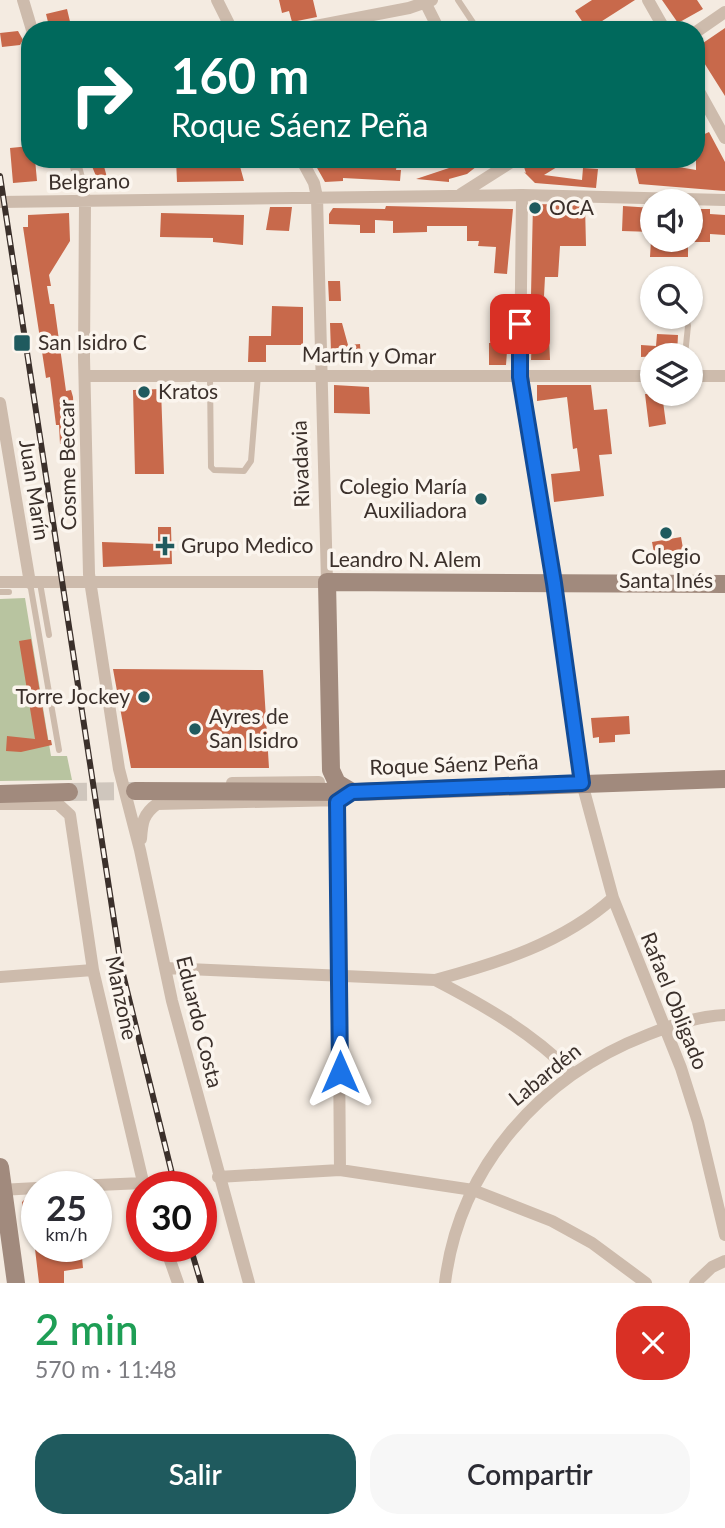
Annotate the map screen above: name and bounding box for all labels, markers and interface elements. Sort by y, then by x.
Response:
text: 160 m [171,46,309,104]
icon: right [56,49,147,140]
text: Roque Sáenz Peña [171,105,428,144]
street label: Belgrano [48,167,130,194]
map controls [640,189,703,406]
button: sound [640,189,703,252]
place label: OCA [549,194,595,219]
marker: OCA [527,200,543,216]
button: search [640,266,703,329]
pin [490,294,550,354]
icon: arrive [501,305,539,343]
place label: San Isidro C [38,329,147,354]
marker: San Isidro C [12,333,32,353]
street label: Martín y Omar [302,341,437,368]
button: layers [640,343,703,406]
place label: Kratos [158,378,218,403]
marker: Kratos [136,384,152,400]
street label: Cosme Beccar [53,399,80,531]
street label: Rivadavia [285,420,314,508]
street label: Juan Marín [15,438,56,542]
place label: Colegio María Auxiliadora [339,473,467,522]
marker: Colegio María Auxiliadora [473,491,489,507]
marker: Colegio Santa Inés [658,525,674,541]
place label: Grupo Medico [181,532,313,557]
marker: Grupo Medico [155,536,175,556]
place label: Colegio Santa Inés [619,543,713,592]
street label: Leandro N. Alem [329,546,481,571]
place label: Torre Jockey [15,683,130,708]
marker: Torre Jockey [136,689,152,705]
place label: Ayres de San Isidro [209,703,298,752]
marker: Ayres de San Isidro [187,721,203,737]
street label: Roque Sáenz Peña [369,748,539,779]
street label: Rafael Obligado [636,928,714,1073]
street label: Manzone [101,953,144,1042]
street label: Eduardo Costa [172,953,229,1090]
position arrow [303,1035,377,1109]
street label: Labardén [503,1037,585,1110]
speed limit sign: 30 [126,1171,217,1262]
text: 25 [46,1186,87,1228]
text: km/h [45,1223,88,1245]
text: 2 min [35,1304,139,1354]
button: close [616,1306,690,1380]
text: 570 m · 11:48 [35,1355,177,1383]
button: Salir [35,1434,356,1514]
button: Compartir [370,1434,690,1514]

